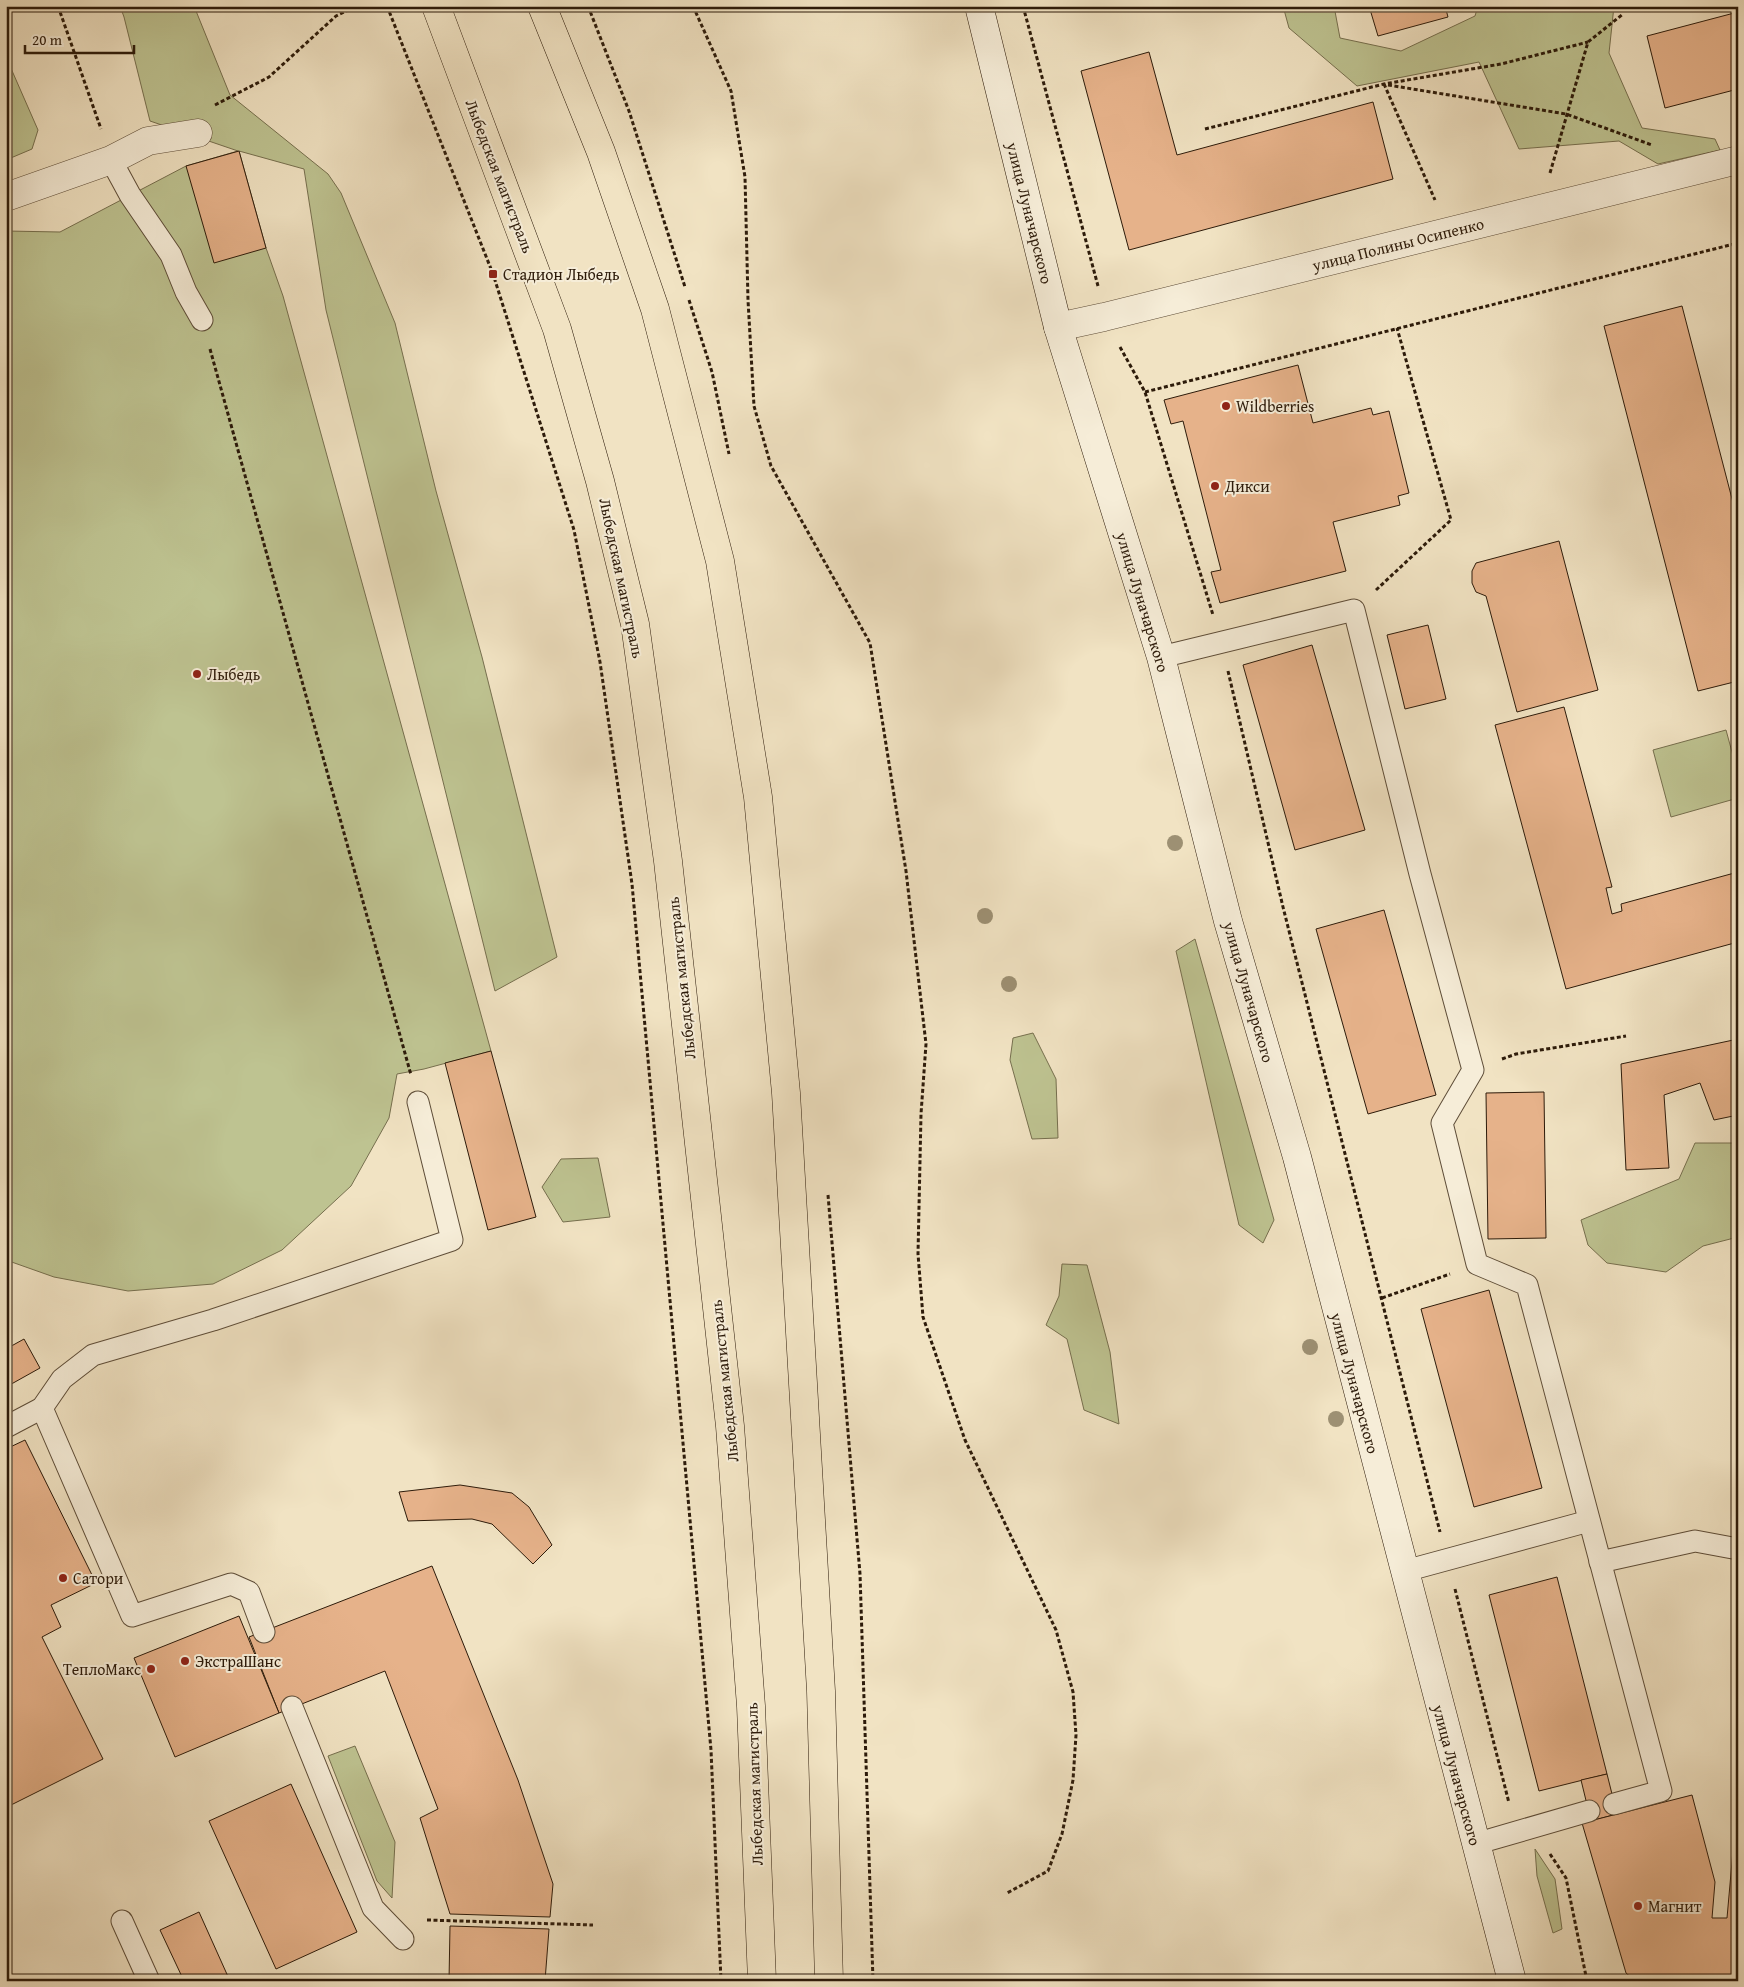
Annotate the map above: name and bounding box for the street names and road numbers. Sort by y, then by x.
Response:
street label: Лыбедская магистраль [460,96,541,257]
street label: улица Луначарского [1001,139,1059,286]
street label: улица Полины Осипенко [1309,211,1486,277]
street label: Лыбедская магистраль [593,496,651,661]
street label: улица Луначарского [1110,528,1176,675]
street label: Лыбедская магистраль [660,895,701,1060]
street label: улица Луначарского [1217,918,1281,1065]
street label: Лыбедская магистраль [703,1298,744,1463]
street label: улица Луначарского [1324,1309,1385,1456]
street label: улица Луначарского [1426,1701,1487,1848]
street label: Лыбедская магистраль [739,1702,769,1866]

